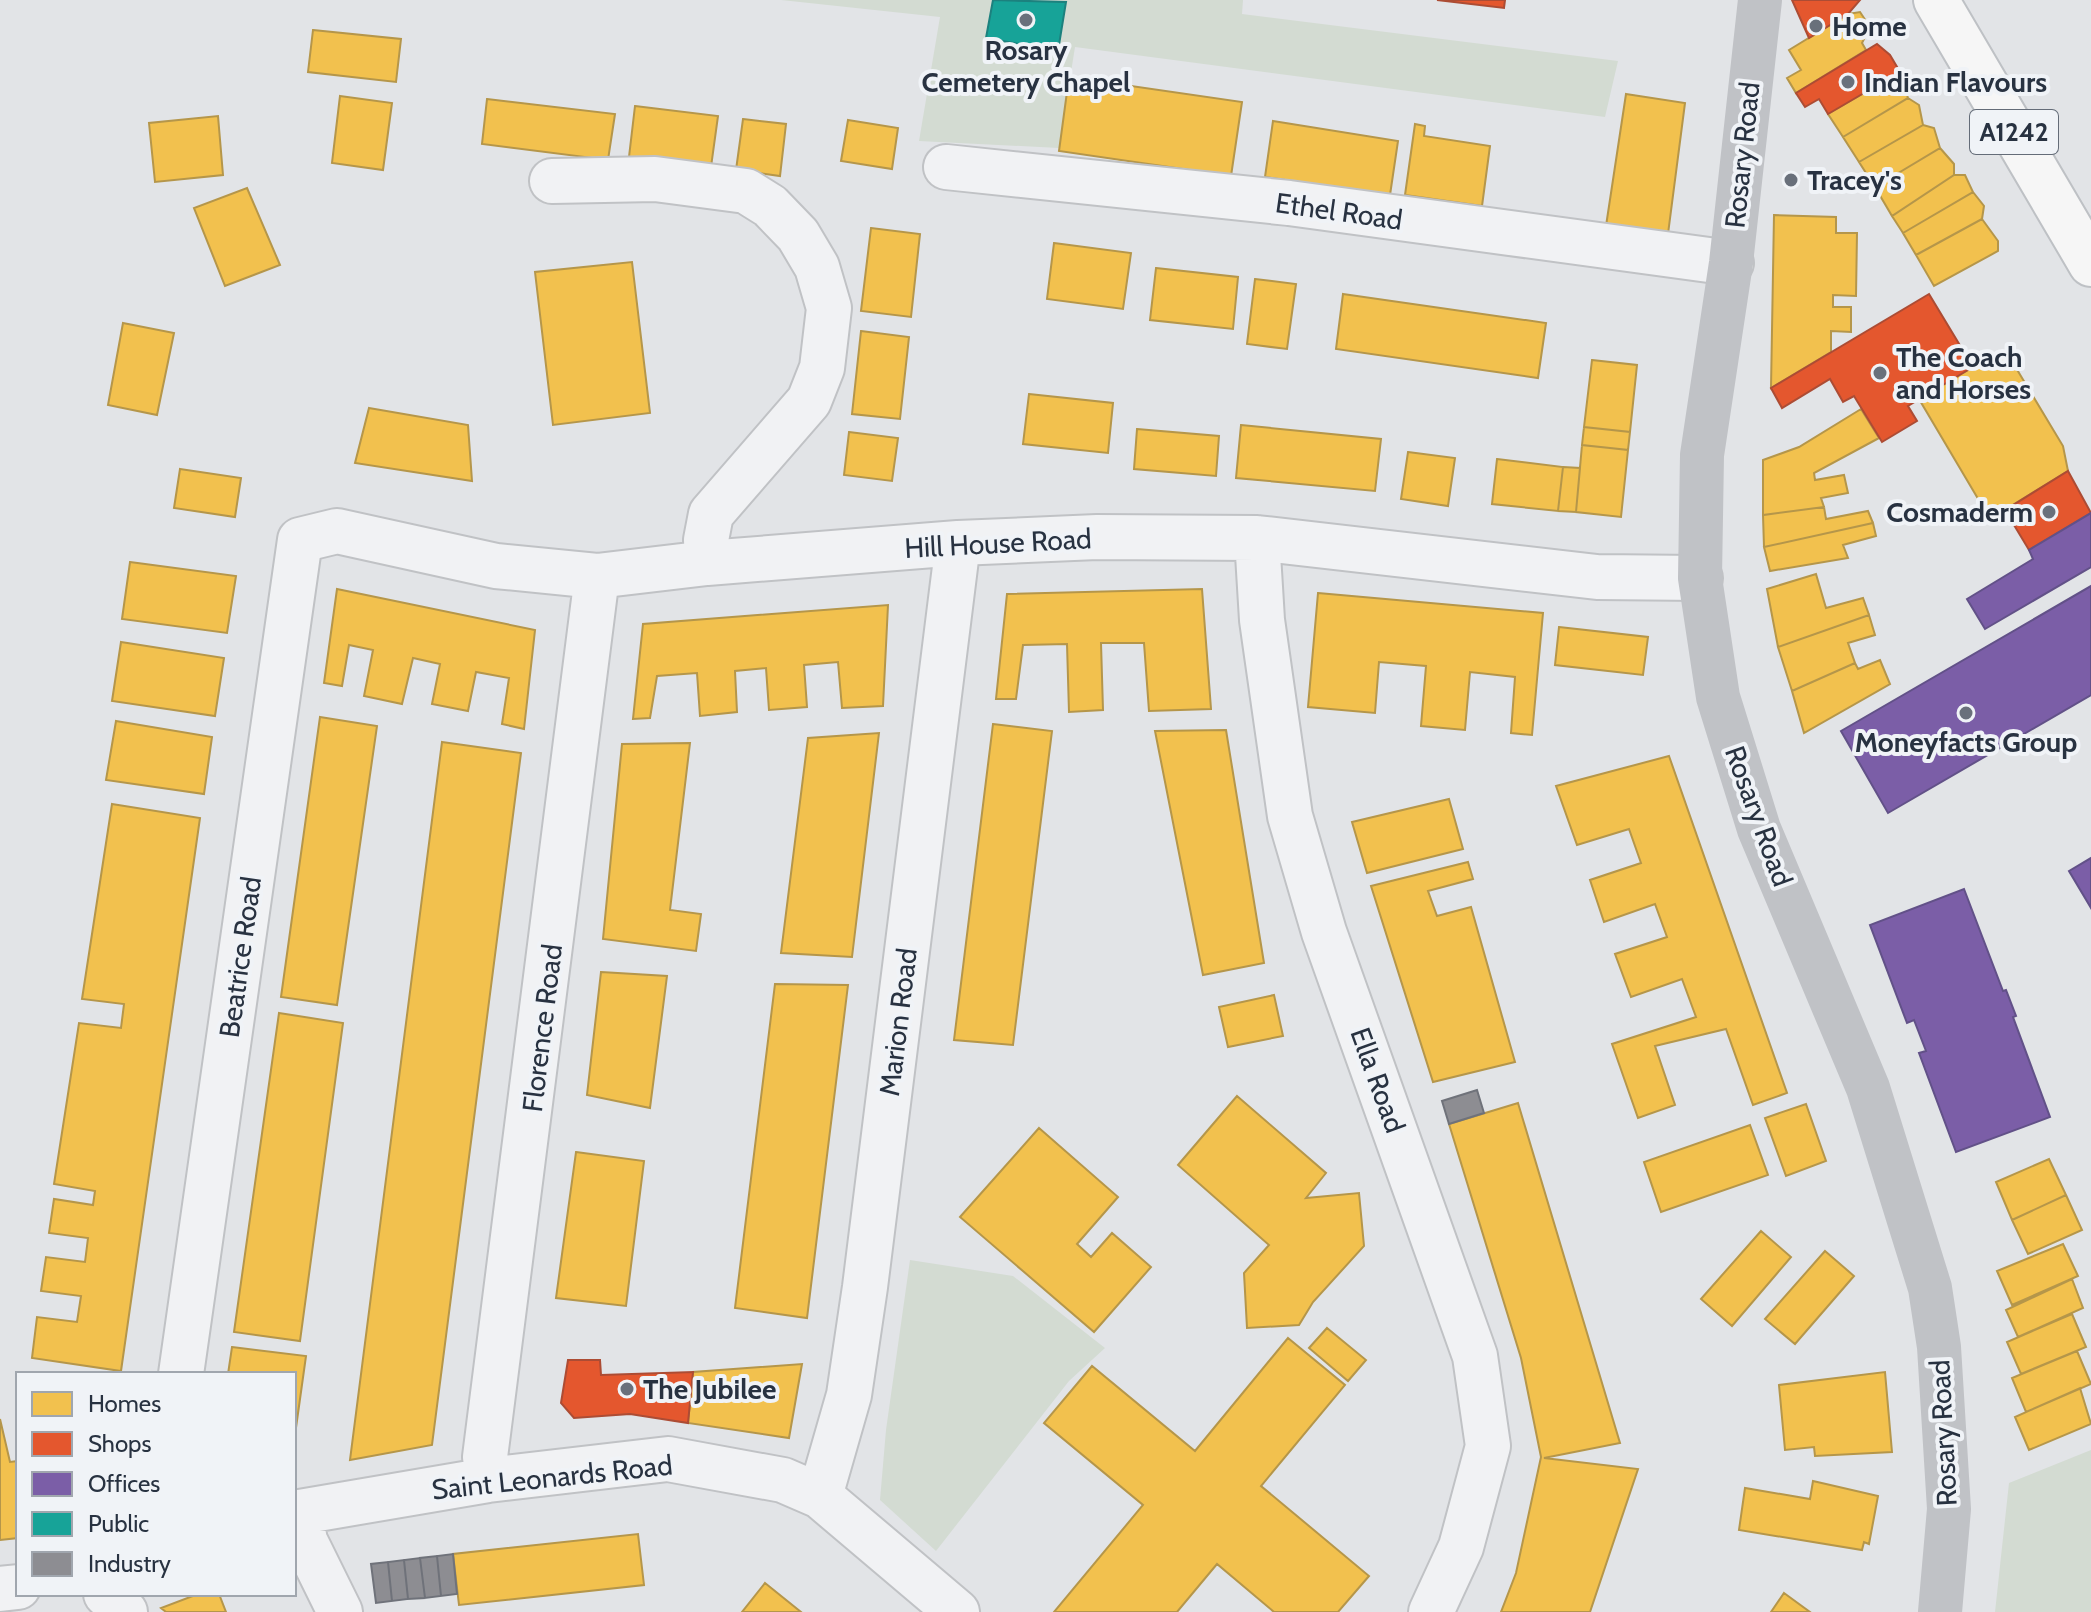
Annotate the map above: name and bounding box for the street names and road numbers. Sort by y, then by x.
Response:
street label: Rosary Road [1717,80,1767,230]
road number: A1242 [1970,110,2058,154]
street label: Ethel Road [1273,185,1405,237]
street label: Hill House Road [904,521,1092,565]
street label: Rosary Road [1718,741,1800,891]
street label: Beatrice Road [212,874,268,1040]
street label: Florence Road [515,942,569,1114]
street label: Marion Road [872,946,924,1098]
street label: Ella Road [1343,1023,1413,1137]
street label: Rosary Road [1922,1359,1964,1507]
street label: Saint Leonards Road [430,1447,674,1507]

